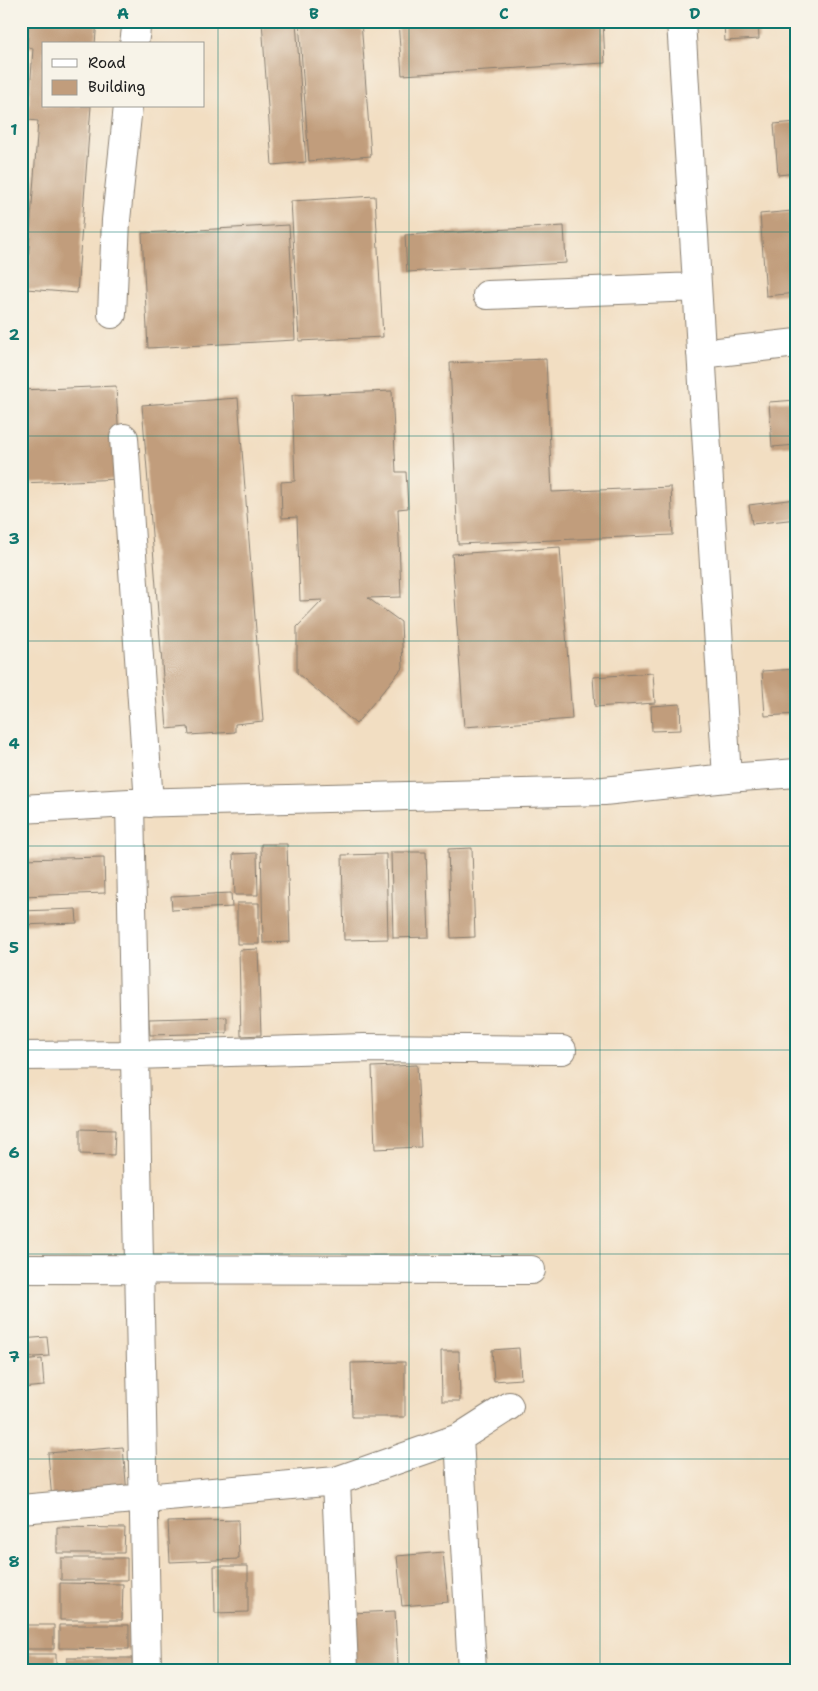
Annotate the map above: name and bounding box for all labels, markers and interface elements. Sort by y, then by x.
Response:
text: A [117,3,129,24]
text: B [309,3,319,24]
text: C [499,3,509,24]
text: D [689,3,701,24]
legend [42,42,205,108]
text: Road [88,53,126,73]
text: Building [88,77,145,97]
text: 1 [10,119,18,140]
text: 2 [8,324,20,345]
text: 3 [8,528,20,549]
text: 4 [8,733,20,754]
text: 5 [9,937,19,958]
text: 6 [8,1142,20,1163]
text: 7 [8,1346,20,1367]
text: 8 [8,1551,20,1572]

